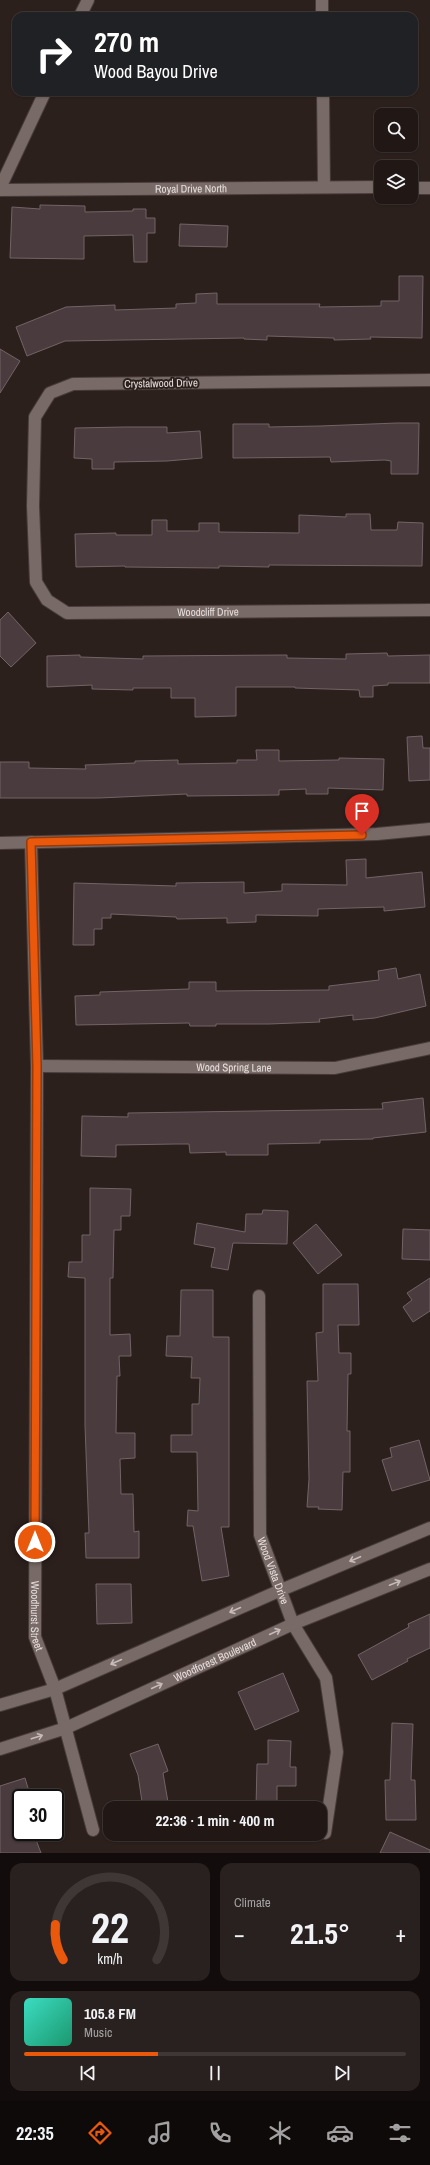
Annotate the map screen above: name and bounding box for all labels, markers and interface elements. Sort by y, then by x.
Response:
text: 270 m [94,23,159,61]
icon: right [28,28,80,80]
text: Wood Bayou Drive [94,59,218,84]
map controls [374,108,418,204]
button: search [374,108,418,152]
button: layers [374,160,418,204]
street label: Royal Drive North [155,181,227,196]
street label: Crystalwood Drive [124,375,198,391]
street label: Woodcliff Drive [177,605,239,619]
pin [345,794,379,835]
icon: arrive [351,800,373,822]
street label: Wood Spring Lane [196,1060,272,1075]
position arrow [14,1521,56,1563]
street label: Wood Vista Drive [254,1535,292,1606]
one-way arrow [350,1556,362,1564]
one-way arrow [389,1578,401,1586]
street label: Woodhurst Street [28,1581,47,1653]
one-way arrow [230,1607,242,1614]
one-way arrow [269,1628,281,1635]
street label: Woodforest Boulevard [171,1635,258,1685]
one-way arrow [111,1659,123,1666]
one-way arrow [150,1682,162,1689]
one-way arrow [31,1733,44,1740]
speed limit sign: 30 [12,1789,64,1841]
text: 22:36 · 1 min · 400 m [156,1810,274,1831]
text: Climate [234,1894,271,1911]
text: 22 [91,1900,129,1956]
text: 21.5° [290,1913,350,1953]
text: − [234,1919,245,1949]
text: + [395,1919,406,1949]
text: km/h [97,1949,123,1968]
text: 105.8 FM [84,2003,136,2024]
text: Music [84,2024,112,2041]
icon: previous [77,2062,99,2084]
icon: pause [204,2062,226,2084]
icon: next [331,2062,353,2084]
icon: directions [86,2119,114,2147]
icon: music [146,2119,174,2147]
icon: phone [206,2119,234,2147]
icon: climate [266,2119,294,2147]
icon: car [326,2119,354,2147]
icon: filters [386,2119,414,2147]
text: 22:35 [16,2121,54,2146]

